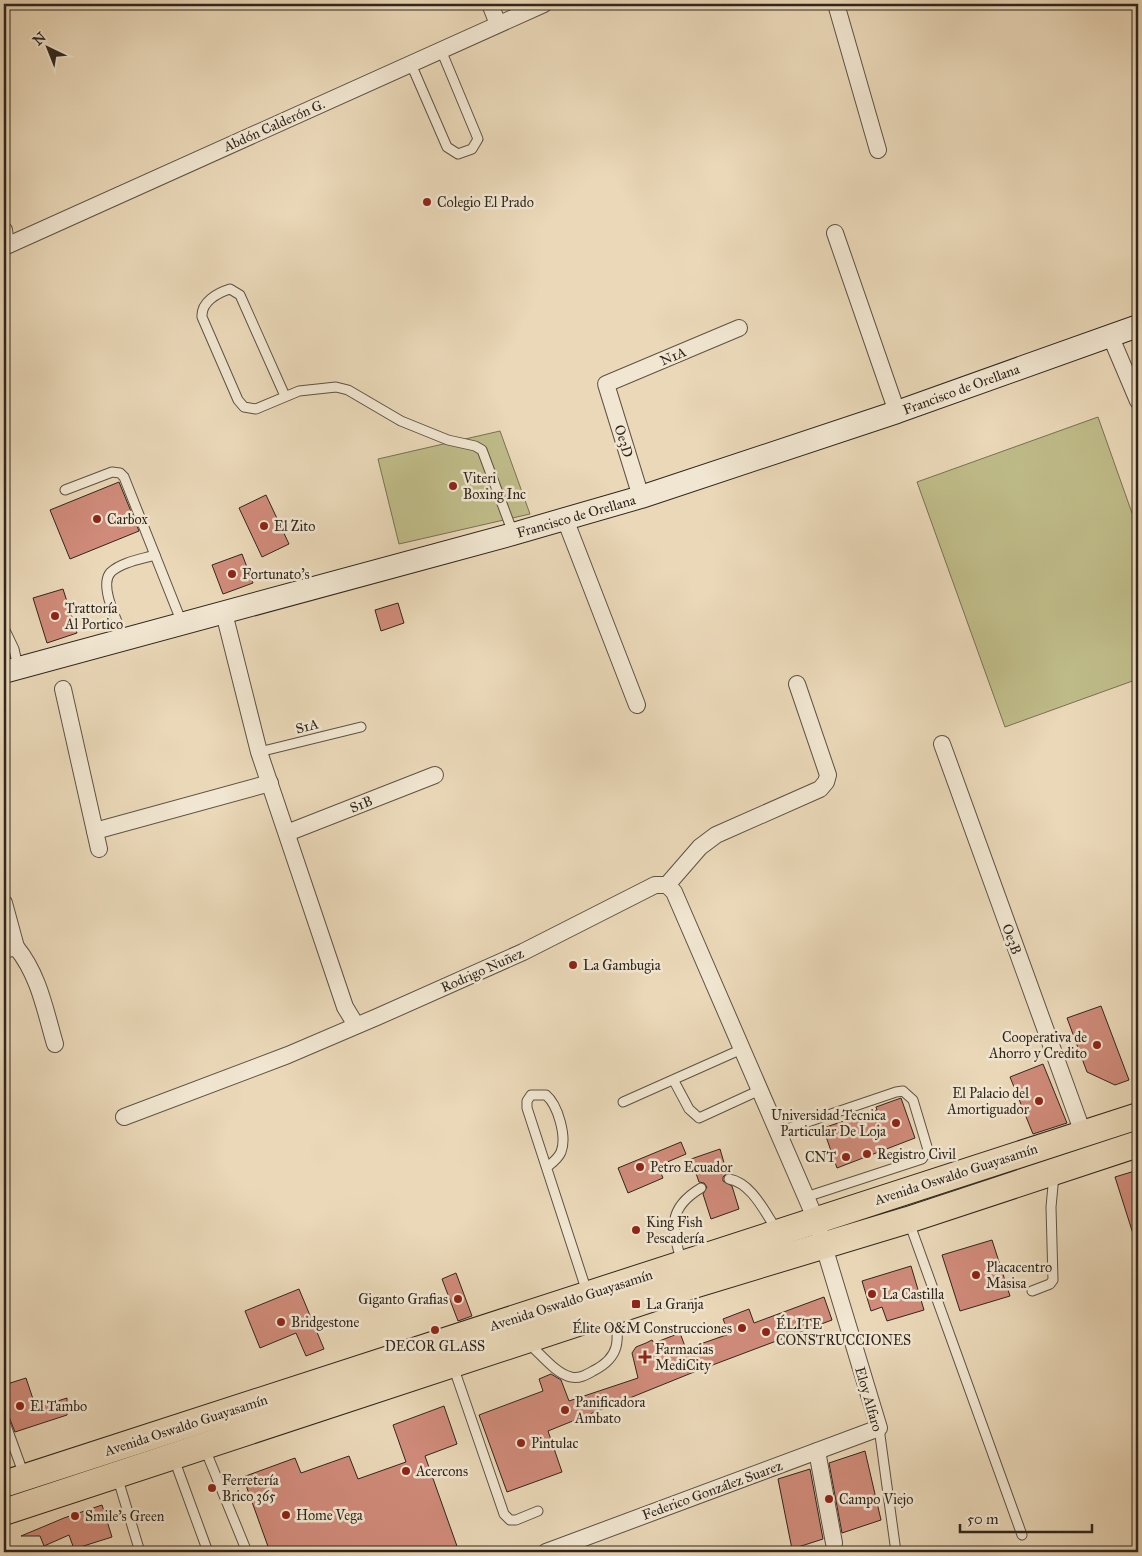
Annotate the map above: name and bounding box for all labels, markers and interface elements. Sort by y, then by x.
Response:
north arrow [22,22,72,72]
text: N [29,29,50,49]
street label: Abdón Calderón G. [220,95,328,156]
place label: Colegio El Prado [437,194,534,211]
marker: Colegio El Prado [421,196,433,208]
street label: N1A [658,343,689,370]
street label: Francisco de Orellana [900,360,1022,418]
street label: Oe3D [611,423,636,459]
place label: Viteri Boxing Inc [462,470,526,503]
marker: Viteri Boxing Inc [447,480,459,492]
street label: Francisco de Orellana [515,491,638,542]
place label: Carbox [107,511,149,528]
marker: Carbox [91,513,103,525]
place label: El Zito [274,518,315,535]
marker: El Zito [258,520,270,532]
place label: Fortunato's [242,566,310,583]
marker: Fortunato's [226,568,238,580]
place label: Trattoría Al Portico [64,600,123,633]
marker: Trattoría Al Portico [49,610,61,622]
street label: S1A [294,715,321,738]
street label: S1B [347,792,375,817]
street label: Oe3B [998,922,1025,957]
street label: Rodrigo Nuñez [438,944,527,996]
place label: La Gambugia [583,957,661,974]
marker: La Gambugia [567,959,579,971]
place label: Cooperativa de Ahorro y Credito [988,1029,1087,1062]
marker: Cooperativa de Ahorro y Credito [1091,1039,1103,1051]
place label: El Palacio del Amortiguador [946,1085,1030,1118]
marker: El Palacio del Amortiguador [1033,1095,1045,1107]
place label: Universidad Tecnica Particular De Loja [771,1107,886,1140]
marker: Universidad Tecnica Particular De Loja [890,1117,902,1129]
street label: Avenida Oswaldo Guayasamín [872,1140,1040,1209]
place label: Registro Civil [877,1146,956,1163]
marker: Registro Civil [861,1148,873,1160]
place label: CNT [805,1149,836,1166]
marker: CNT [840,1151,852,1163]
place label: Petro Ecuador [650,1159,733,1176]
marker: Petro Ecuador [634,1161,646,1173]
place label: King Fish Pescadería [646,1214,704,1247]
marker: King Fish Pescadería [630,1224,642,1236]
place label: Placacentro Masisa [986,1259,1052,1292]
street label: Avenida Oswaldo Guayasamín [487,1266,655,1335]
marker: Placacentro Masisa [970,1269,982,1281]
place label: La Castilla [882,1286,944,1303]
marker: La Castilla [866,1288,878,1300]
place label: Giganto Grafias [358,1291,448,1308]
marker: Giganto Grafias [452,1293,464,1305]
place label: La Granja [646,1296,704,1313]
marker: La Granja [630,1298,642,1310]
place label: Bridgestone [291,1314,359,1331]
place label: ÉLITE CONSTRUCCIONES [776,1314,911,1349]
marker: Bridgestone [275,1316,287,1328]
place label: Élite O&M Construcciones [572,1318,732,1337]
marker: Élite O&M Construcciones [736,1322,748,1334]
marker: DECOR GLASS [429,1324,441,1336]
marker: ÉLITE CONSTRUCCIONES [760,1326,772,1338]
place label: DECOR GLASS [385,1338,485,1355]
place label: Farmacias MediCity [655,1341,713,1374]
marker: Farmacias MediCity [639,1351,651,1363]
street label: Eloy Alfaro [851,1365,886,1433]
street label: Avenida Oswaldo Guayasamín [102,1391,270,1460]
place label: Panificadora Ambato [574,1394,645,1427]
place label: El Tambo [30,1398,87,1415]
marker: El Tambo [14,1400,26,1412]
marker: Panificadora Ambato [559,1404,571,1416]
place label: Pintulac [531,1435,578,1452]
marker: Pintulac [515,1437,527,1449]
street label: Federico González Suarez [640,1457,785,1524]
place label: Acercons [415,1463,468,1480]
marker: Acercons [400,1465,412,1477]
place label: Ferretería Brico 365 [222,1472,279,1505]
marker: Ferretería Brico 365 [206,1482,218,1494]
place label: Campo Viejo [839,1491,913,1508]
marker: Campo Viejo [823,1493,835,1505]
scale bar [960,1501,1092,1533]
place label: Home Vega [296,1507,363,1524]
place label: Smile's Green [85,1508,165,1525]
marker: Home Vega [280,1509,292,1521]
marker: Smile's Green [69,1510,81,1522]
text: 50 m [967,1510,999,1528]

